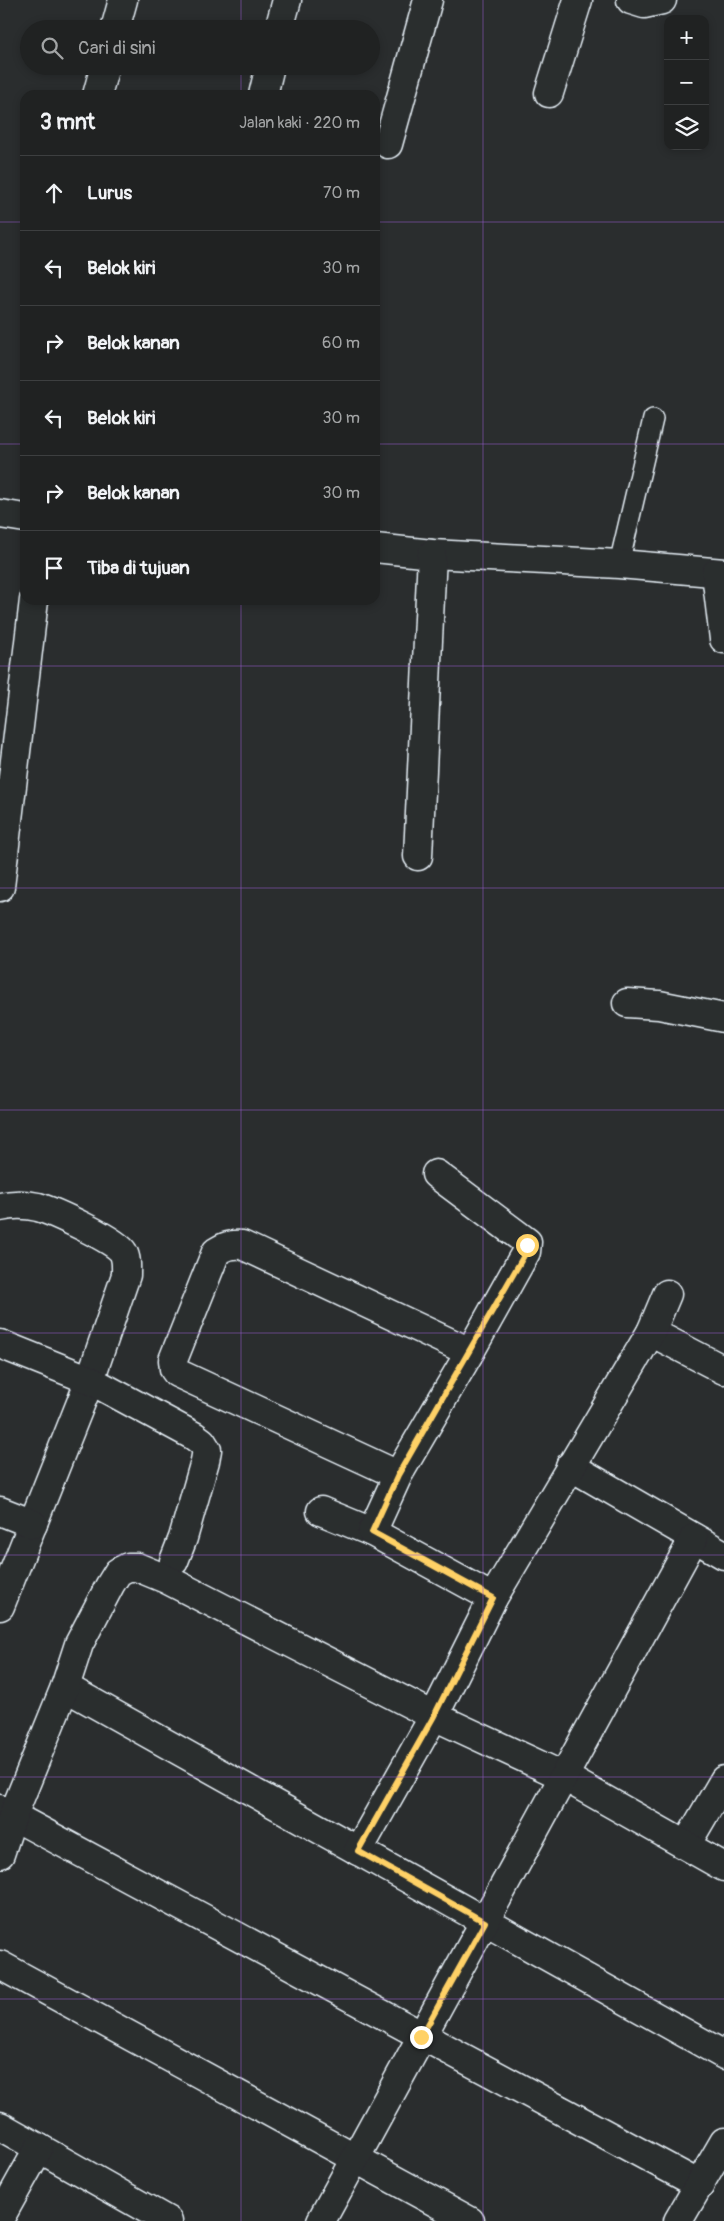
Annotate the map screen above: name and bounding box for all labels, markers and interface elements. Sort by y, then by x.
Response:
map controls [664,15,709,150]
button: + [664,15,709,60]
search box [20,20,380,75]
icon: search [38,34,66,62]
text: Cari di sini [78,36,155,60]
button: − [664,60,709,105]
button: layers [664,105,709,150]
text: 3 mnt [40,109,95,136]
text: Jalan kaki · 220 m [239,113,360,133]
icon: ahead [40,179,68,207]
text: Lurus [87,181,132,205]
text: 70 m [323,183,360,203]
icon: left [40,254,68,282]
text: Belok kiri [87,256,155,280]
text: 30 m [322,258,360,278]
icon: right [40,329,68,357]
text: Belok kanan [87,331,180,355]
text: 60 m [322,333,360,353]
icon: left [40,404,68,432]
text: Belok kiri [87,406,155,430]
text: 30 m [322,408,360,428]
icon: right [40,479,68,507]
text: Belok kanan [87,481,180,505]
text: 30 m [322,483,360,503]
icon: arrive [40,554,68,582]
text: Tiba di tujuan [87,556,190,580]
route start [516,1234,539,1257]
route end [410,2026,433,2049]

